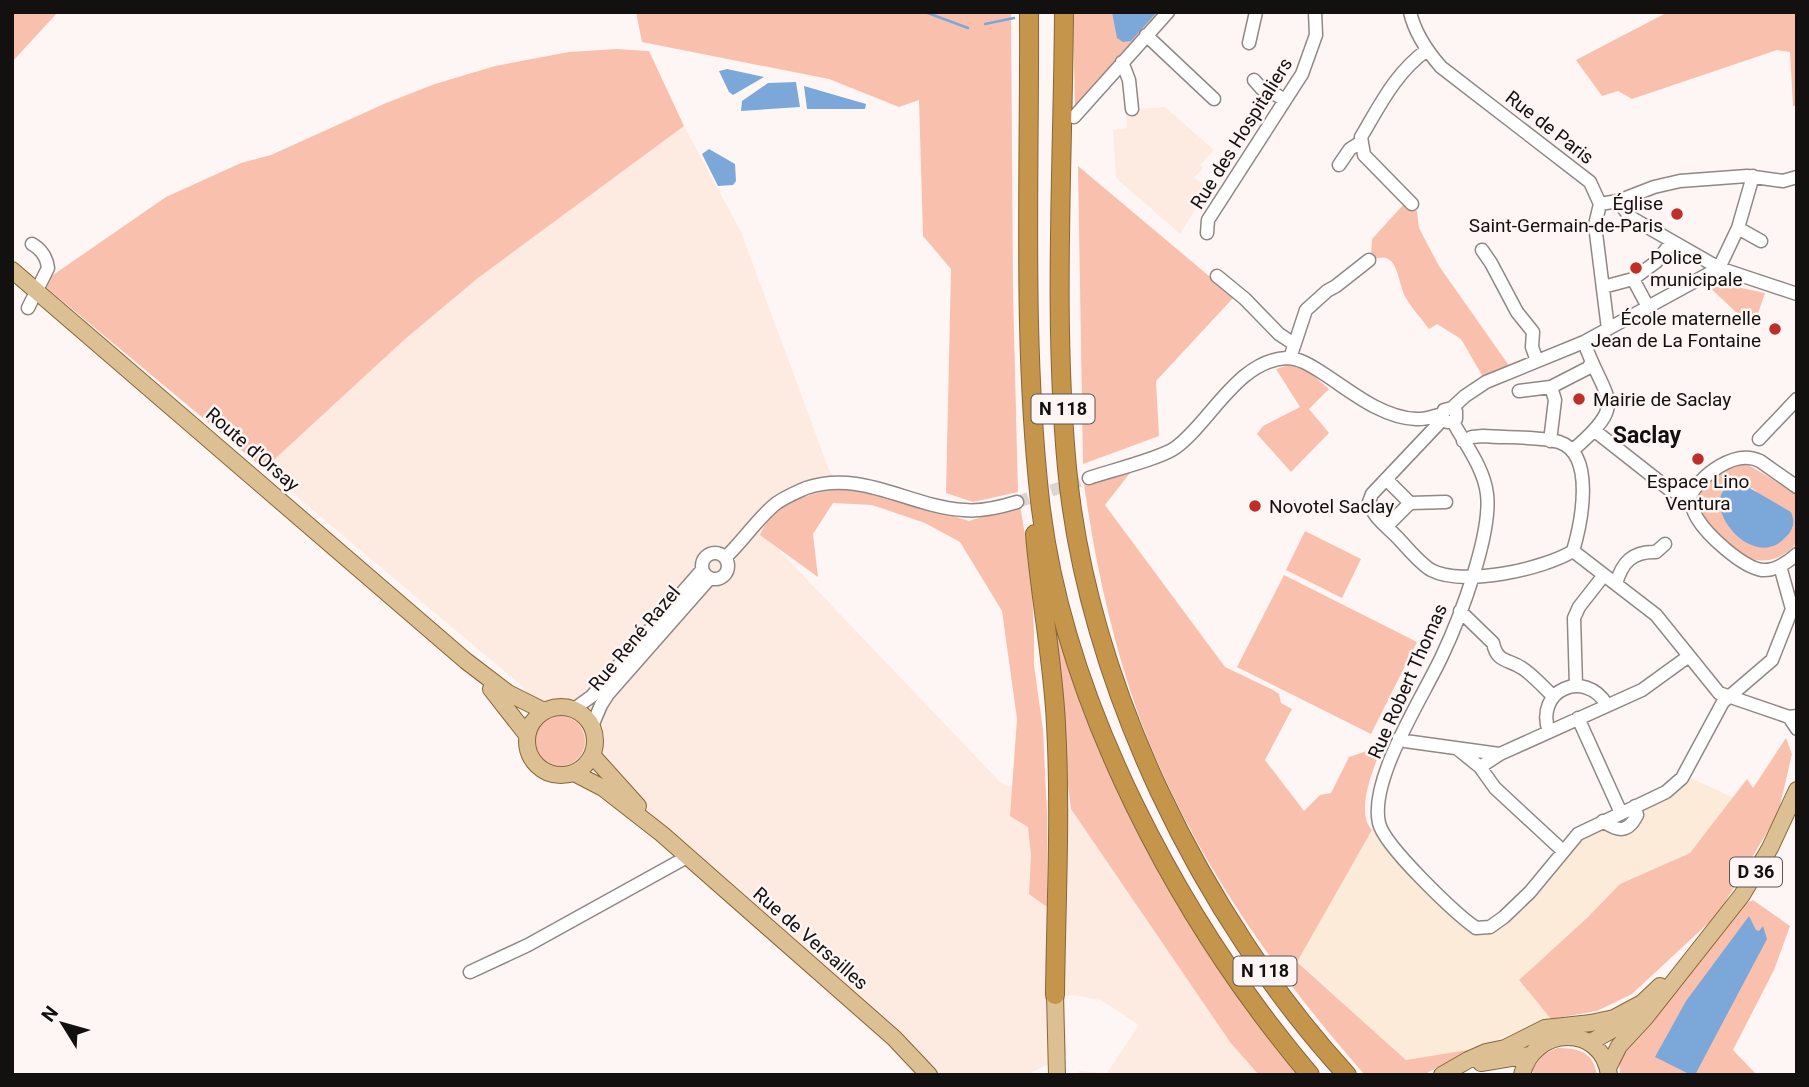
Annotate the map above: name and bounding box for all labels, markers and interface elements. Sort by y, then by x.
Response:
street label: Rue des Hospitaliers [1186,53,1297,213]
street label: Rue de Paris [1501,86,1598,169]
place label: Église Saint-Germain-de-Paris [1469,192,1663,237]
marker: Église Saint-Germain-de-Paris [1669,206,1685,222]
place label: Police municipale [1650,246,1743,291]
marker: Police municipale [1628,260,1644,276]
place label: École maternelle Jean de La Fontaine [1591,307,1761,352]
marker: École maternelle Jean de La Fontaine [1767,321,1783,337]
place label: Mairie de Saclay [1593,388,1731,411]
marker: Mairie de Saclay [1571,391,1587,407]
road number: N 118 [1032,394,1094,424]
street label: Route d'Orsay [201,402,304,496]
district label: Saclay [1613,422,1682,449]
marker: Espace Lino Ventura [1690,451,1706,467]
place label: Espace Lino Ventura [1647,470,1749,515]
place label: Novotel Saclay [1269,495,1394,518]
marker: Novotel Saclay [1247,498,1263,514]
street label: Rue René Razel [584,581,685,696]
street label: Rue Robert Thomas [1363,600,1452,762]
road number: D 36 [1730,858,1782,886]
street label: Rue de Versailles [749,882,873,994]
road number: N 118 [1234,956,1296,986]
north arrow [28,989,98,1059]
text: N [37,1002,63,1026]

